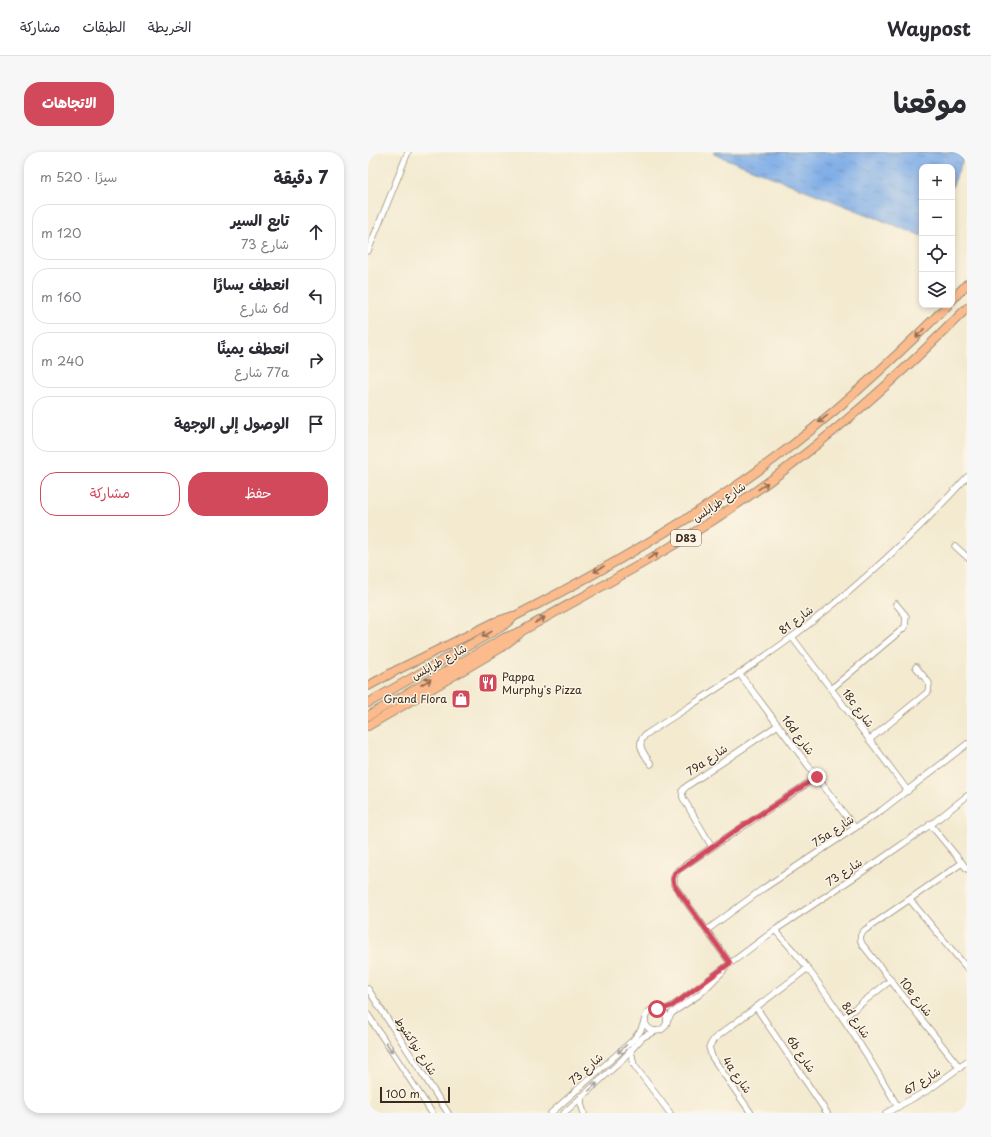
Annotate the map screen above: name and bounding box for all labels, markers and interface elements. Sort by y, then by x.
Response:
text: Waypost [887,14,971,42]
text: مشاركة [20,16,60,37]
text: الطبقات [82,16,126,37]
text: الخريطة [148,16,191,37]
text: موقعنا [893,80,967,123]
button: الاتجاهات [24,82,114,126]
text: 7 دقيقة [274,164,328,190]
map controls [919,164,955,308]
button: + [919,164,955,200]
text: سيرًا · 520 m [40,167,117,186]
button: − [919,200,955,236]
text: تابع السير [231,208,289,231]
icon: ahead [305,221,327,243]
text: 120 m [41,223,82,242]
text: شارع 73 [241,234,289,253]
button: locate [919,236,955,272]
text: انعطف يسارًا [213,272,289,295]
button: layers [919,272,955,308]
icon: left [305,285,327,307]
text: 160 m [41,287,82,306]
text: 6d شارع [240,298,289,317]
one-way arrow [915,328,925,338]
text: انعطف يمينًا [217,336,289,359]
icon: right [305,349,327,371]
text: 240 m [41,351,84,370]
text: 77a شارع [234,362,289,381]
text: الوصول إلى الوجهة [174,411,289,434]
icon: arrive [305,413,327,435]
one-way arrow [818,415,829,424]
button: مشاركة [40,472,180,516]
button: حفظ [188,472,328,516]
street label: شارع طرابلس [689,477,749,527]
one-way arrow [757,482,768,490]
road number: D83 [671,530,701,546]
one-way arrow [647,552,659,560]
one-way arrow [594,566,606,574]
street label: شارع 81 [775,601,817,639]
one-way arrow [534,616,546,624]
one-way arrow [481,631,493,639]
street label: شارع طرابلس [408,639,470,685]
place label: Pappa Murphy's Pizza [502,668,582,698]
restaurant icon: Pappa Murphy's Pizza [477,672,499,694]
one-way arrow [420,677,432,685]
street label: 18c شارع [837,685,879,731]
shop icon: Grand Flora [450,688,472,710]
place label: Grand Flora [384,690,447,707]
street label: 16d شارع [777,711,819,759]
street label: 79a شارع [683,740,731,780]
route end [808,768,826,786]
street label: 75a شارع [809,810,857,852]
street label: شارع 73 [822,853,866,891]
street label: 10e شارع [895,974,937,1020]
street label: 8d شارع [837,998,875,1042]
route start [648,1000,666,1018]
street label: شارع نواكشوط [390,1013,442,1079]
street label: 6b شارع [782,1032,820,1076]
one-way arrow [385,1041,393,1052]
one-way arrow [617,1044,627,1054]
street label: شارع 73 [565,1049,607,1089]
street label: 4a شارع [718,1053,756,1097]
street label: شارع 67 [900,1063,944,1099]
one-way arrow [587,1083,597,1092]
scale bar [380,1085,450,1104]
text: 100 m [386,1085,420,1102]

